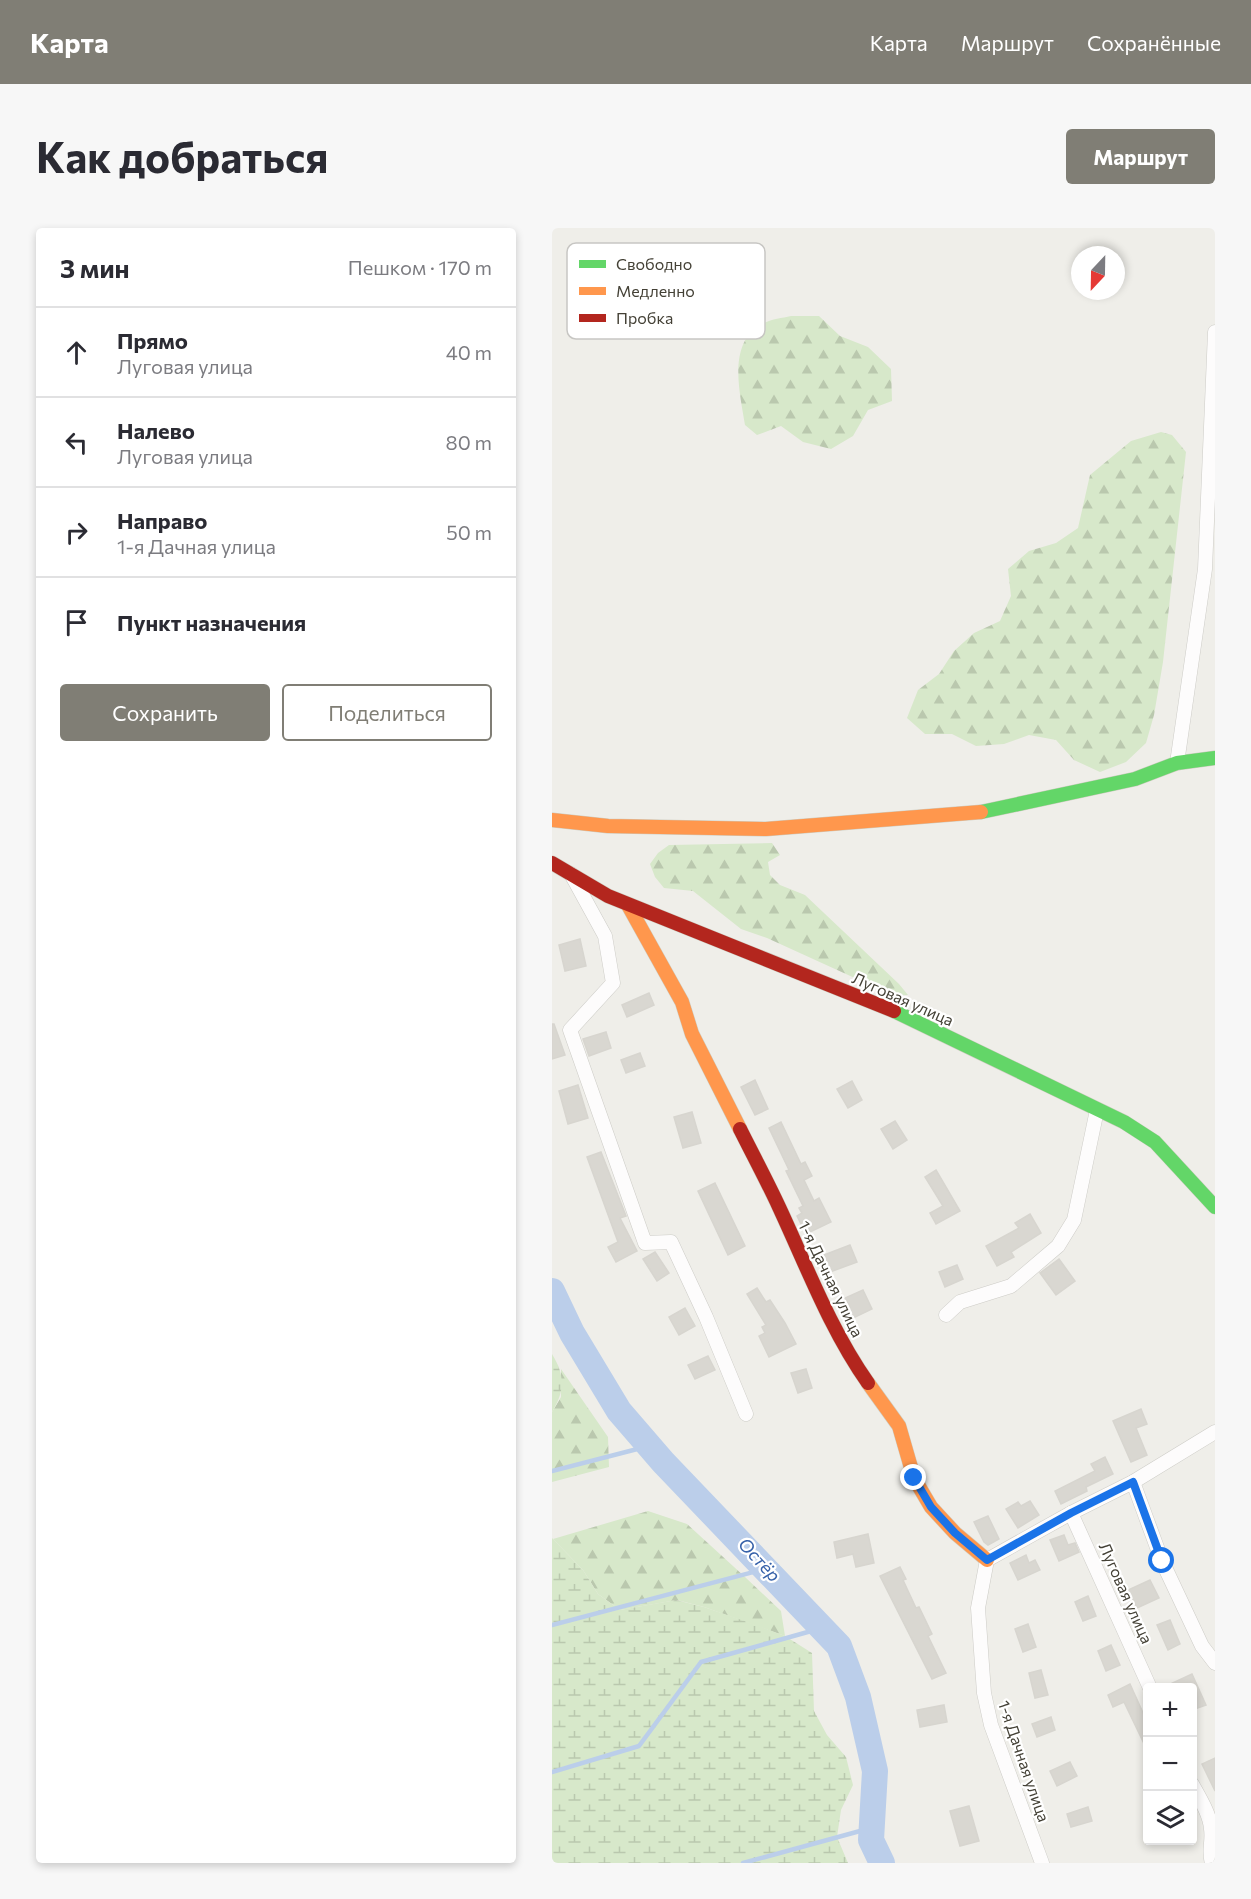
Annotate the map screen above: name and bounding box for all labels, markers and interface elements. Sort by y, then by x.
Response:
text: Карта [30,25,109,59]
text: Карта [870,30,928,55]
text: Маршрут [961,30,1054,55]
text: Сохранённые [1087,30,1221,55]
button: Маршрут [1066,129,1215,184]
text: Как добраться [36,130,328,182]
legend [567,243,765,339]
north arrow [1071,246,1125,300]
text: 3 мин [60,252,130,283]
text: Свободно [616,254,692,273]
text: Пешком · 170 m [348,255,492,279]
text: Медленно [616,281,695,300]
text: Пробка [616,308,673,327]
text: Прямо [117,327,188,354]
icon: ahead [60,336,93,369]
text: 40 m [446,340,492,364]
text: Луговая улица [117,354,253,378]
text: Налево [117,417,195,444]
icon: left [60,426,93,459]
text: 80 m [446,430,492,454]
text: Луговая улица [117,444,253,468]
text: Направо [117,507,207,534]
icon: right [60,516,93,549]
text: 50 m [446,520,492,544]
text: 1-я Дачная улица [117,534,276,558]
icon: arrive [60,606,93,639]
text: Пункт назначения [117,609,306,636]
button: Сохранить [60,684,270,741]
button: Поделиться [282,684,492,741]
street label: Луговая улица [850,968,957,1029]
street label: 1-я Дачная улица [795,1218,868,1340]
route end [900,1464,926,1490]
water label: Остёр [734,1533,786,1586]
street label: Луговая улица [1096,1539,1157,1646]
route start [1148,1547,1174,1573]
map controls [1143,1683,1197,1845]
button: + [1143,1683,1197,1737]
street label: 1-я Дачная улица [995,1698,1054,1824]
button: − [1143,1737,1197,1791]
button: layers [1143,1791,1197,1845]

